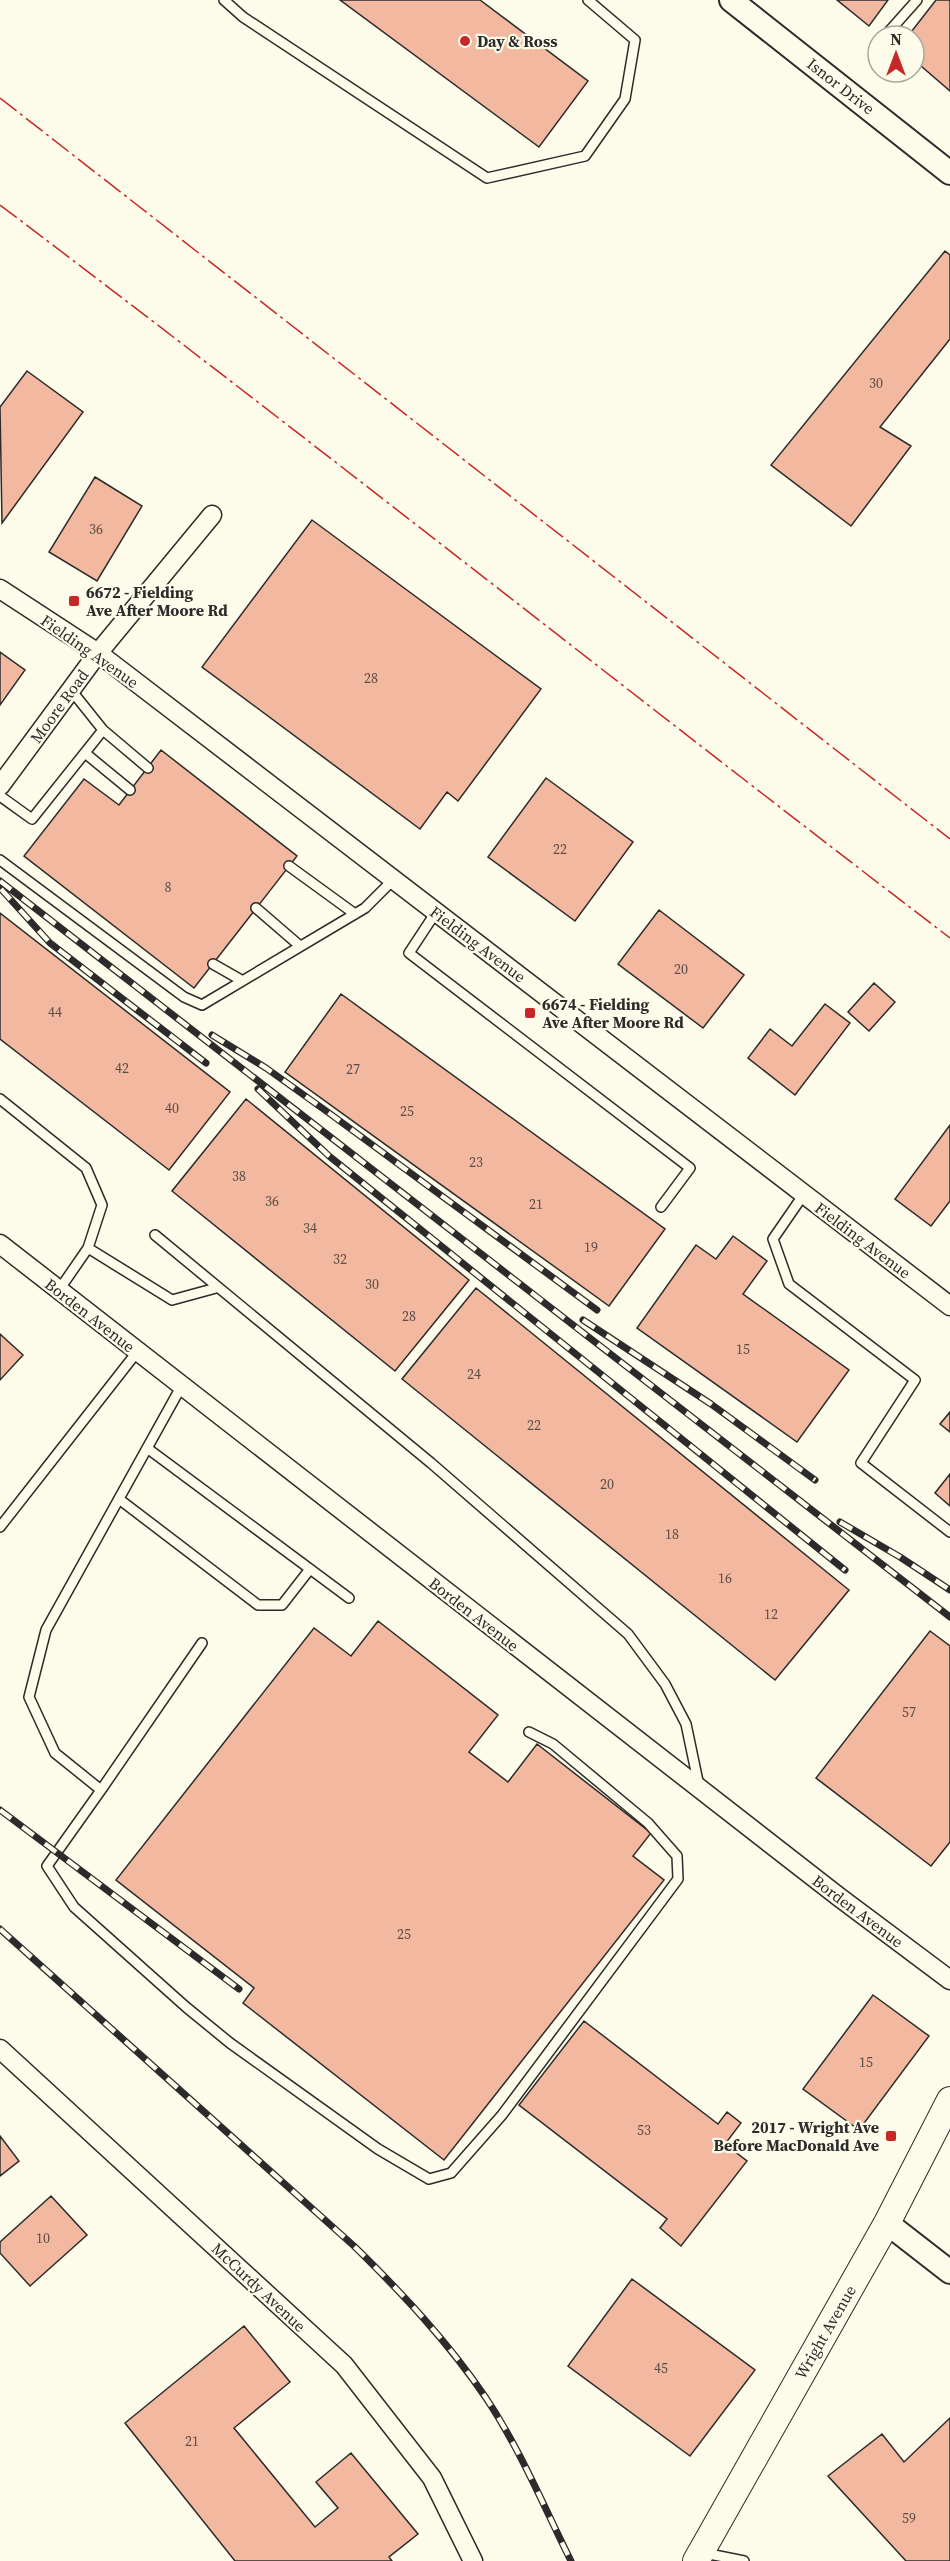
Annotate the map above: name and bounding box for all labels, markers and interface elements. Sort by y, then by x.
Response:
north arrow [866,24,926,84]
text: N [890,28,902,50]
place label: Day & Ross [477,30,557,52]
marker: Day & Ross [458,34,472,48]
street label: Isnor Drive [803,53,879,119]
house number: 30 [869,373,883,393]
house number: 36 [89,519,103,539]
place label: 6672 - Fielding Ave After Moore Rd [86,581,228,621]
marker: 6672 - Fielding Ave After Moore Rd [67,594,81,608]
street label: Fielding Avenue [37,609,143,693]
street label: Moore Road [25,665,93,747]
house number: 28 [364,668,378,688]
house number: 22 [553,839,567,859]
house number: 8 [165,877,172,897]
street label: Fielding Avenue [426,901,530,987]
house number: 20 [674,959,688,979]
place label: 6674 - Fielding Ave After Moore Rd [542,993,684,1033]
house number: 44 [48,1002,62,1022]
marker: 6674 - Fielding Ave After Moore Rd [523,1006,537,1020]
house number: 42 [115,1058,129,1078]
house number: 27 [346,1059,360,1079]
house number: 40 [165,1098,179,1118]
house number: 25 [400,1101,414,1121]
house number: 23 [469,1152,483,1172]
house number: 38 [232,1166,246,1186]
house number: 36 [265,1191,279,1211]
house number: 21 [529,1194,543,1214]
street label: Fielding Avenue [811,1197,915,1283]
house number: 34 [303,1218,317,1238]
house number: 19 [584,1237,598,1257]
house number: 32 [333,1249,347,1269]
street label: Borden Avenue [40,1273,140,1357]
house number: 30 [365,1274,379,1294]
house number: 28 [402,1306,416,1326]
house number: 15 [736,1339,750,1359]
house number: 24 [467,1364,481,1384]
house number: 22 [527,1415,541,1435]
house number: 20 [600,1474,614,1494]
house number: 18 [665,1524,679,1544]
house number: 16 [718,1568,732,1588]
street label: Borden Avenue [424,1572,524,1656]
house number: 12 [764,1604,778,1624]
house number: 57 [902,1702,916,1722]
street label: Borden Avenue [808,1870,908,1952]
house number: 25 [397,1924,411,1944]
house number: 15 [859,2052,873,2072]
place label: 2017 - Wright Ave Before MacDonald Ave [713,2116,879,2156]
house number: 53 [637,2120,651,2140]
marker: 2017 - Wright Ave Before MacDonald Ave [884,2129,898,2143]
house number: 10 [36,2228,50,2248]
street label: McCurdy Avenue [207,2238,311,2336]
street label: Wright Avenue [789,2281,861,2383]
house number: 45 [654,2358,668,2378]
house number: 21 [185,2431,199,2451]
house number: 59 [902,2508,916,2528]

